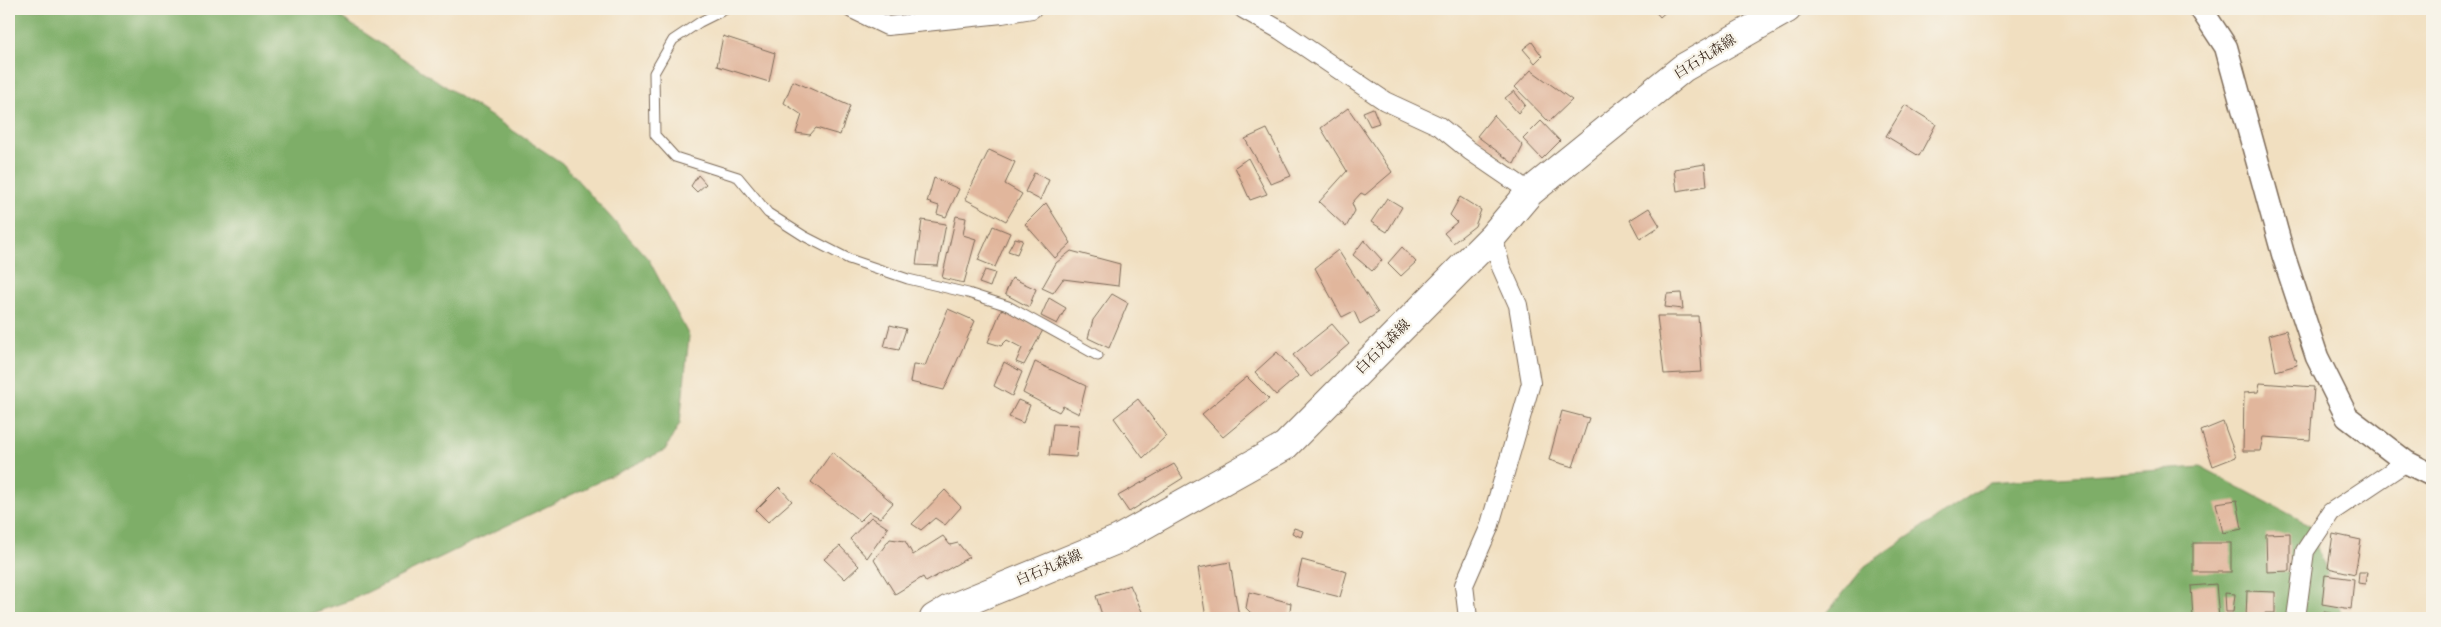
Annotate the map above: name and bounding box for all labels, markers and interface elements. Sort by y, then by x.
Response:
street label: 白石丸森線 [1671,31,1739,83]
street label: 白石丸森線 [1352,316,1414,378]
street label: 白石丸森線 [1013,546,1085,590]

